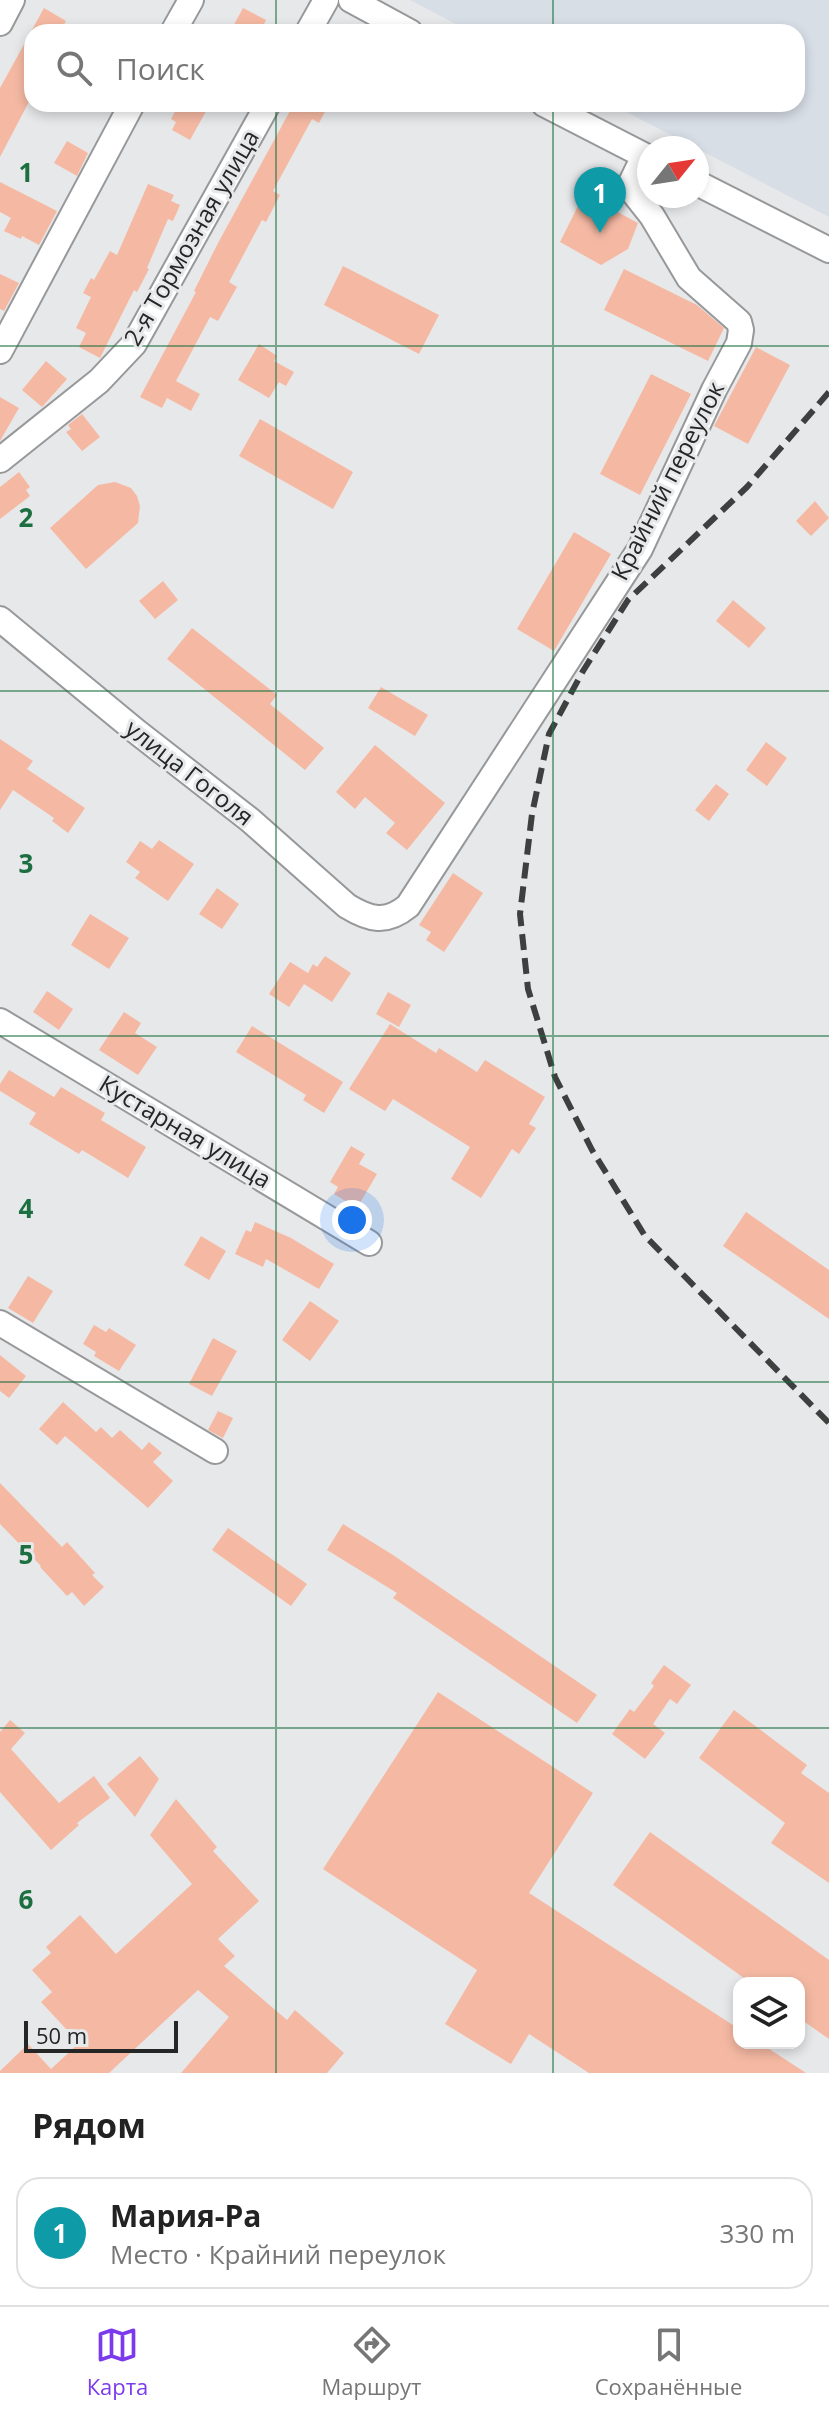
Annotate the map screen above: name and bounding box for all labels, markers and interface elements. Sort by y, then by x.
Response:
search box [24,24,805,112]
icon: search [52,46,96,90]
text: Поиск [116,48,205,89]
street label: 2-я Тормозная улица [115,123,266,351]
north arrow [637,136,709,208]
text: 1 [19,154,33,190]
pin: 1 [574,167,626,233]
street label: Крайний переулок [602,375,731,585]
text: 2 [19,499,34,535]
street label: улица Гоголя [119,711,261,832]
text: 3 [19,845,33,881]
street label: Кустарная улица [94,1066,278,1195]
text: 4 [19,1190,34,1226]
your location [332,1200,372,1240]
text: 5 [19,1536,33,1572]
text: 6 [19,1881,34,1917]
map controls [733,1977,805,2049]
button: layers [733,1977,805,2049]
scale bar [24,2017,178,2053]
text: 50 m [36,2020,87,2050]
text: Рядом [32,2102,146,2148]
text: Мария-Ра [110,2195,261,2236]
text: 1 [53,2215,67,2251]
text: 330 m [720,2215,795,2251]
text: Место · Крайний переулок [110,2236,446,2272]
tab: Карта [87,2323,148,2401]
tab: Маршрут [322,2323,421,2401]
tab: Сохранённые [595,2323,742,2401]

